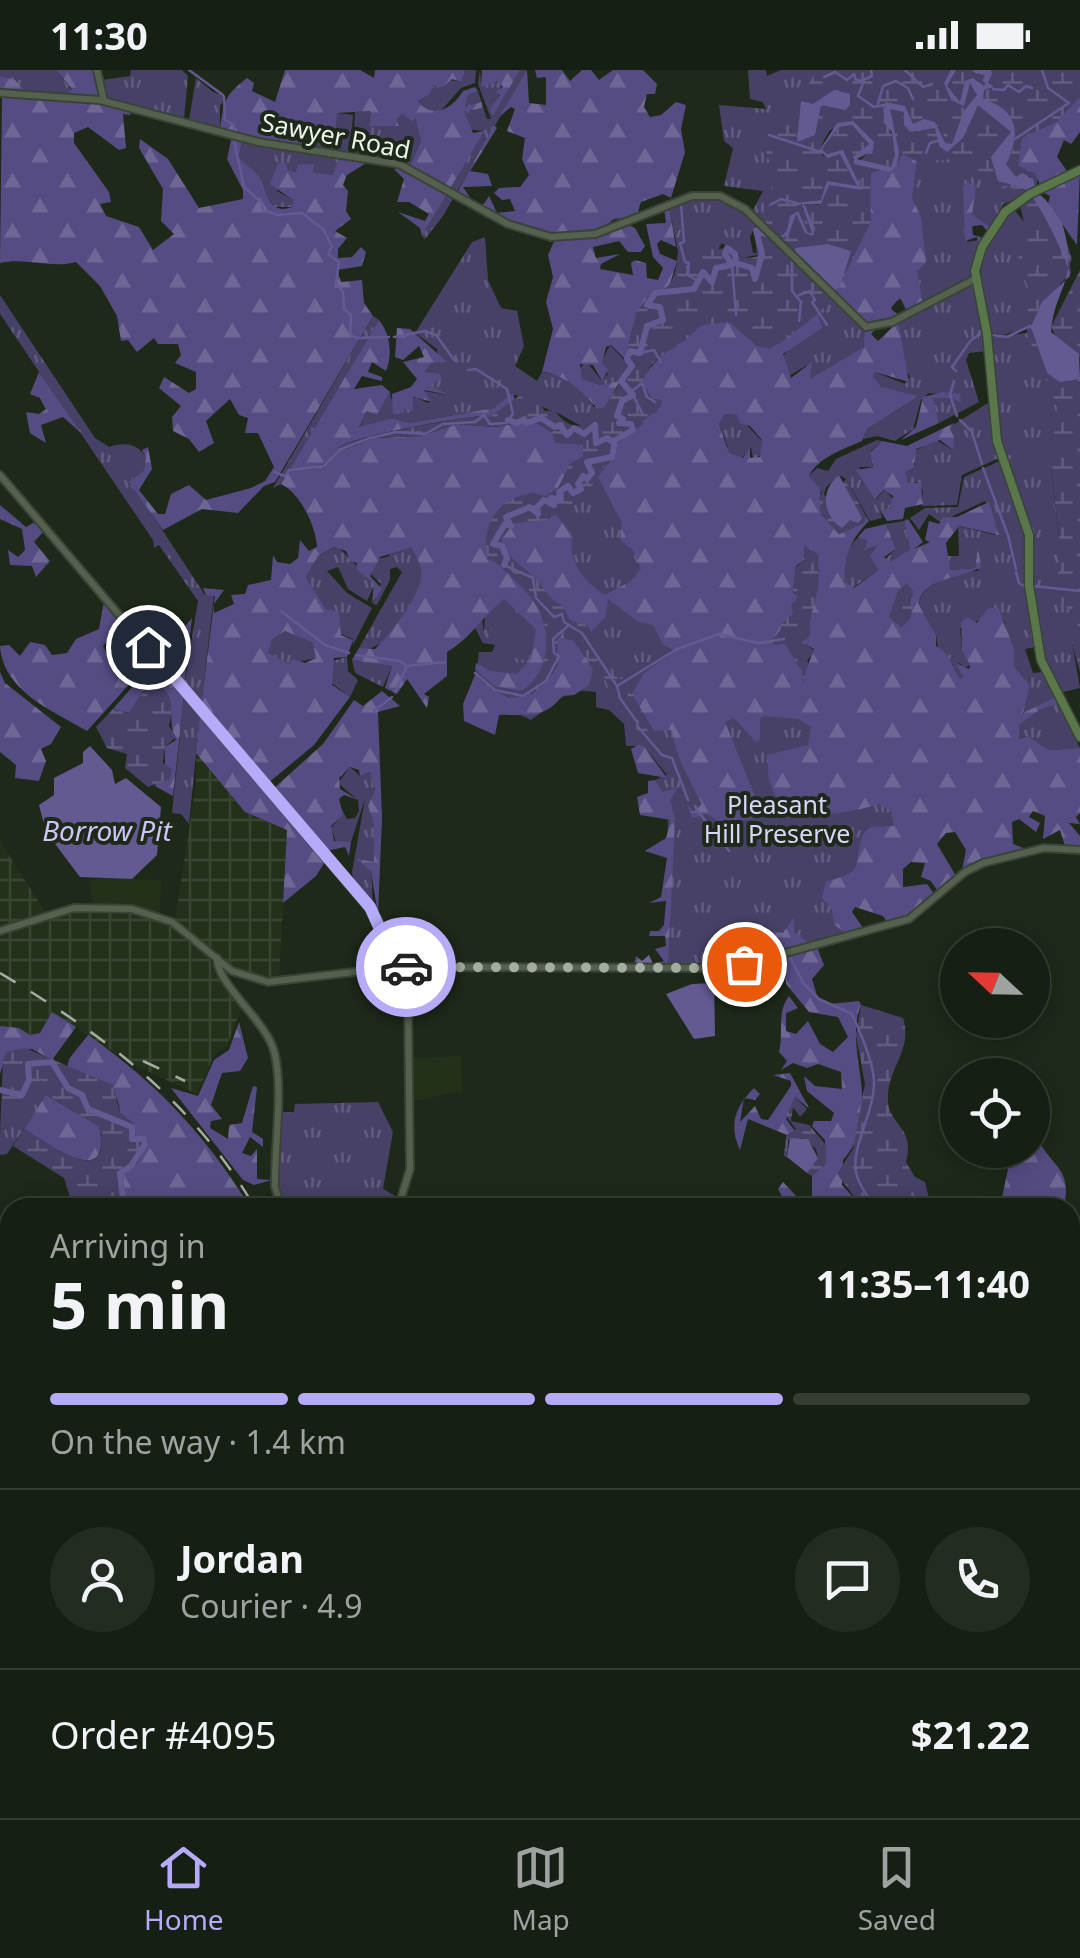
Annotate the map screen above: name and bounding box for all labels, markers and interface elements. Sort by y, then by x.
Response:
text: 11:30 [50,9,148,61]
street label: Sawyer Road [259,104,414,166]
pin [106,605,191,690]
icon: home [121,620,176,675]
park label: Pleasant Hill Preserve [704,787,850,850]
water label: Borrow Pit [42,811,173,849]
courier [356,917,456,1017]
pin [702,922,787,1007]
north arrow [940,928,1050,1038]
map controls [940,928,1050,1168]
icon: bag [717,937,772,992]
icon: car [379,940,434,995]
button: locate [940,1058,1050,1168]
text: Arriving in [50,1224,205,1267]
text: 11:35–11:40 [816,1257,1030,1309]
text: 5 min [50,1260,229,1348]
text: On the way · 1.4 km [50,1420,346,1463]
button: person [50,1527,155,1632]
button: chat [795,1527,900,1632]
button: phone [925,1527,1030,1632]
text: Jordan [180,1532,304,1584]
text: Courier · 4.9 [180,1584,363,1627]
text: Order #4095 [50,1708,276,1760]
text: $21.22 [911,1708,1030,1760]
tab: Home [144,1840,224,1938]
tab: Map [512,1840,570,1938]
tab: Saved [858,1840,936,1938]

